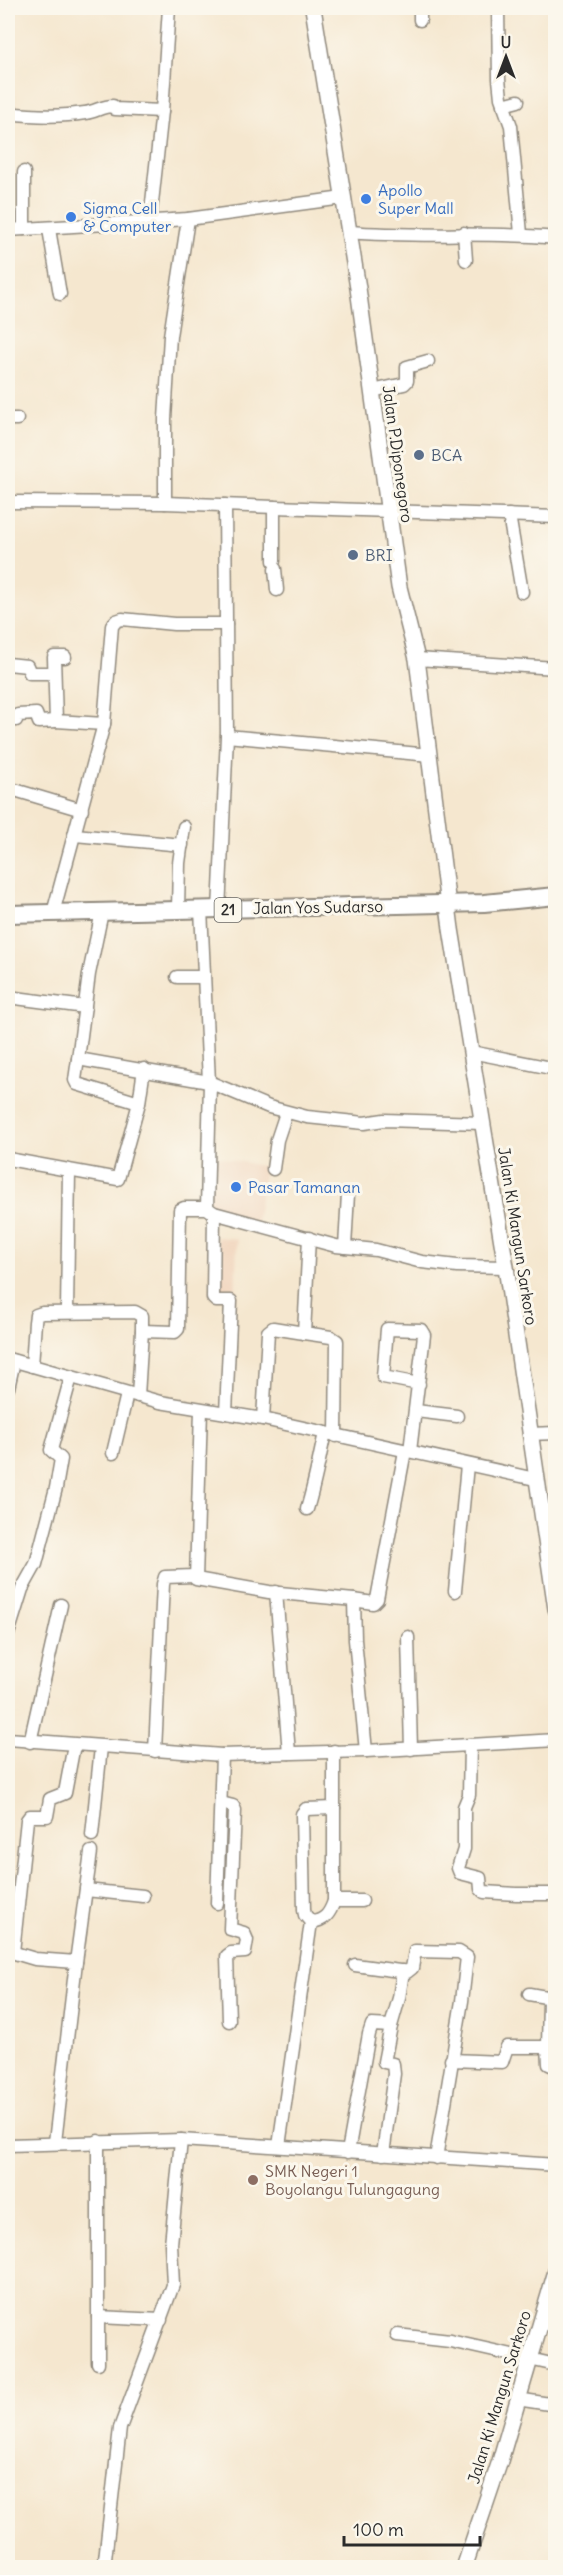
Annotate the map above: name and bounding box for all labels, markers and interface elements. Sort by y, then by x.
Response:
north arrow [476,27,536,87]
text: U [501,32,511,52]
place label: Apollo Super Mall [378,180,454,218]
marker: Apollo Super Mall [359,192,373,206]
place label: Sigma Cell & Computer [83,198,172,236]
marker: Sigma Cell & Computer [64,210,78,224]
street label: Jalan P.Diponegoro [378,384,418,524]
place label: BCA [431,445,462,465]
marker: BCA [412,448,426,462]
place label: BRI [365,545,393,565]
marker: BRI [346,548,360,562]
street label: Jalan Yos Sudarso [253,896,383,918]
road number: 21 [214,898,242,922]
street label: Jalan Ki Mangun Sarkoro [494,1146,542,1326]
place label: Pasar Tamanan [248,1177,360,1197]
marker: Pasar Tamanan [229,1180,243,1194]
place label: SMK Negeri 1 Boyolangu Tulungagung [265,2161,440,2199]
marker: SMK Negeri 1 Boyolangu Tulungagung [246,2173,260,2187]
street label: Jalan Ki Mangun Sarkoro [463,2308,535,2486]
scale bar [344,2509,480,2547]
text: 100 m [353,2518,404,2541]

